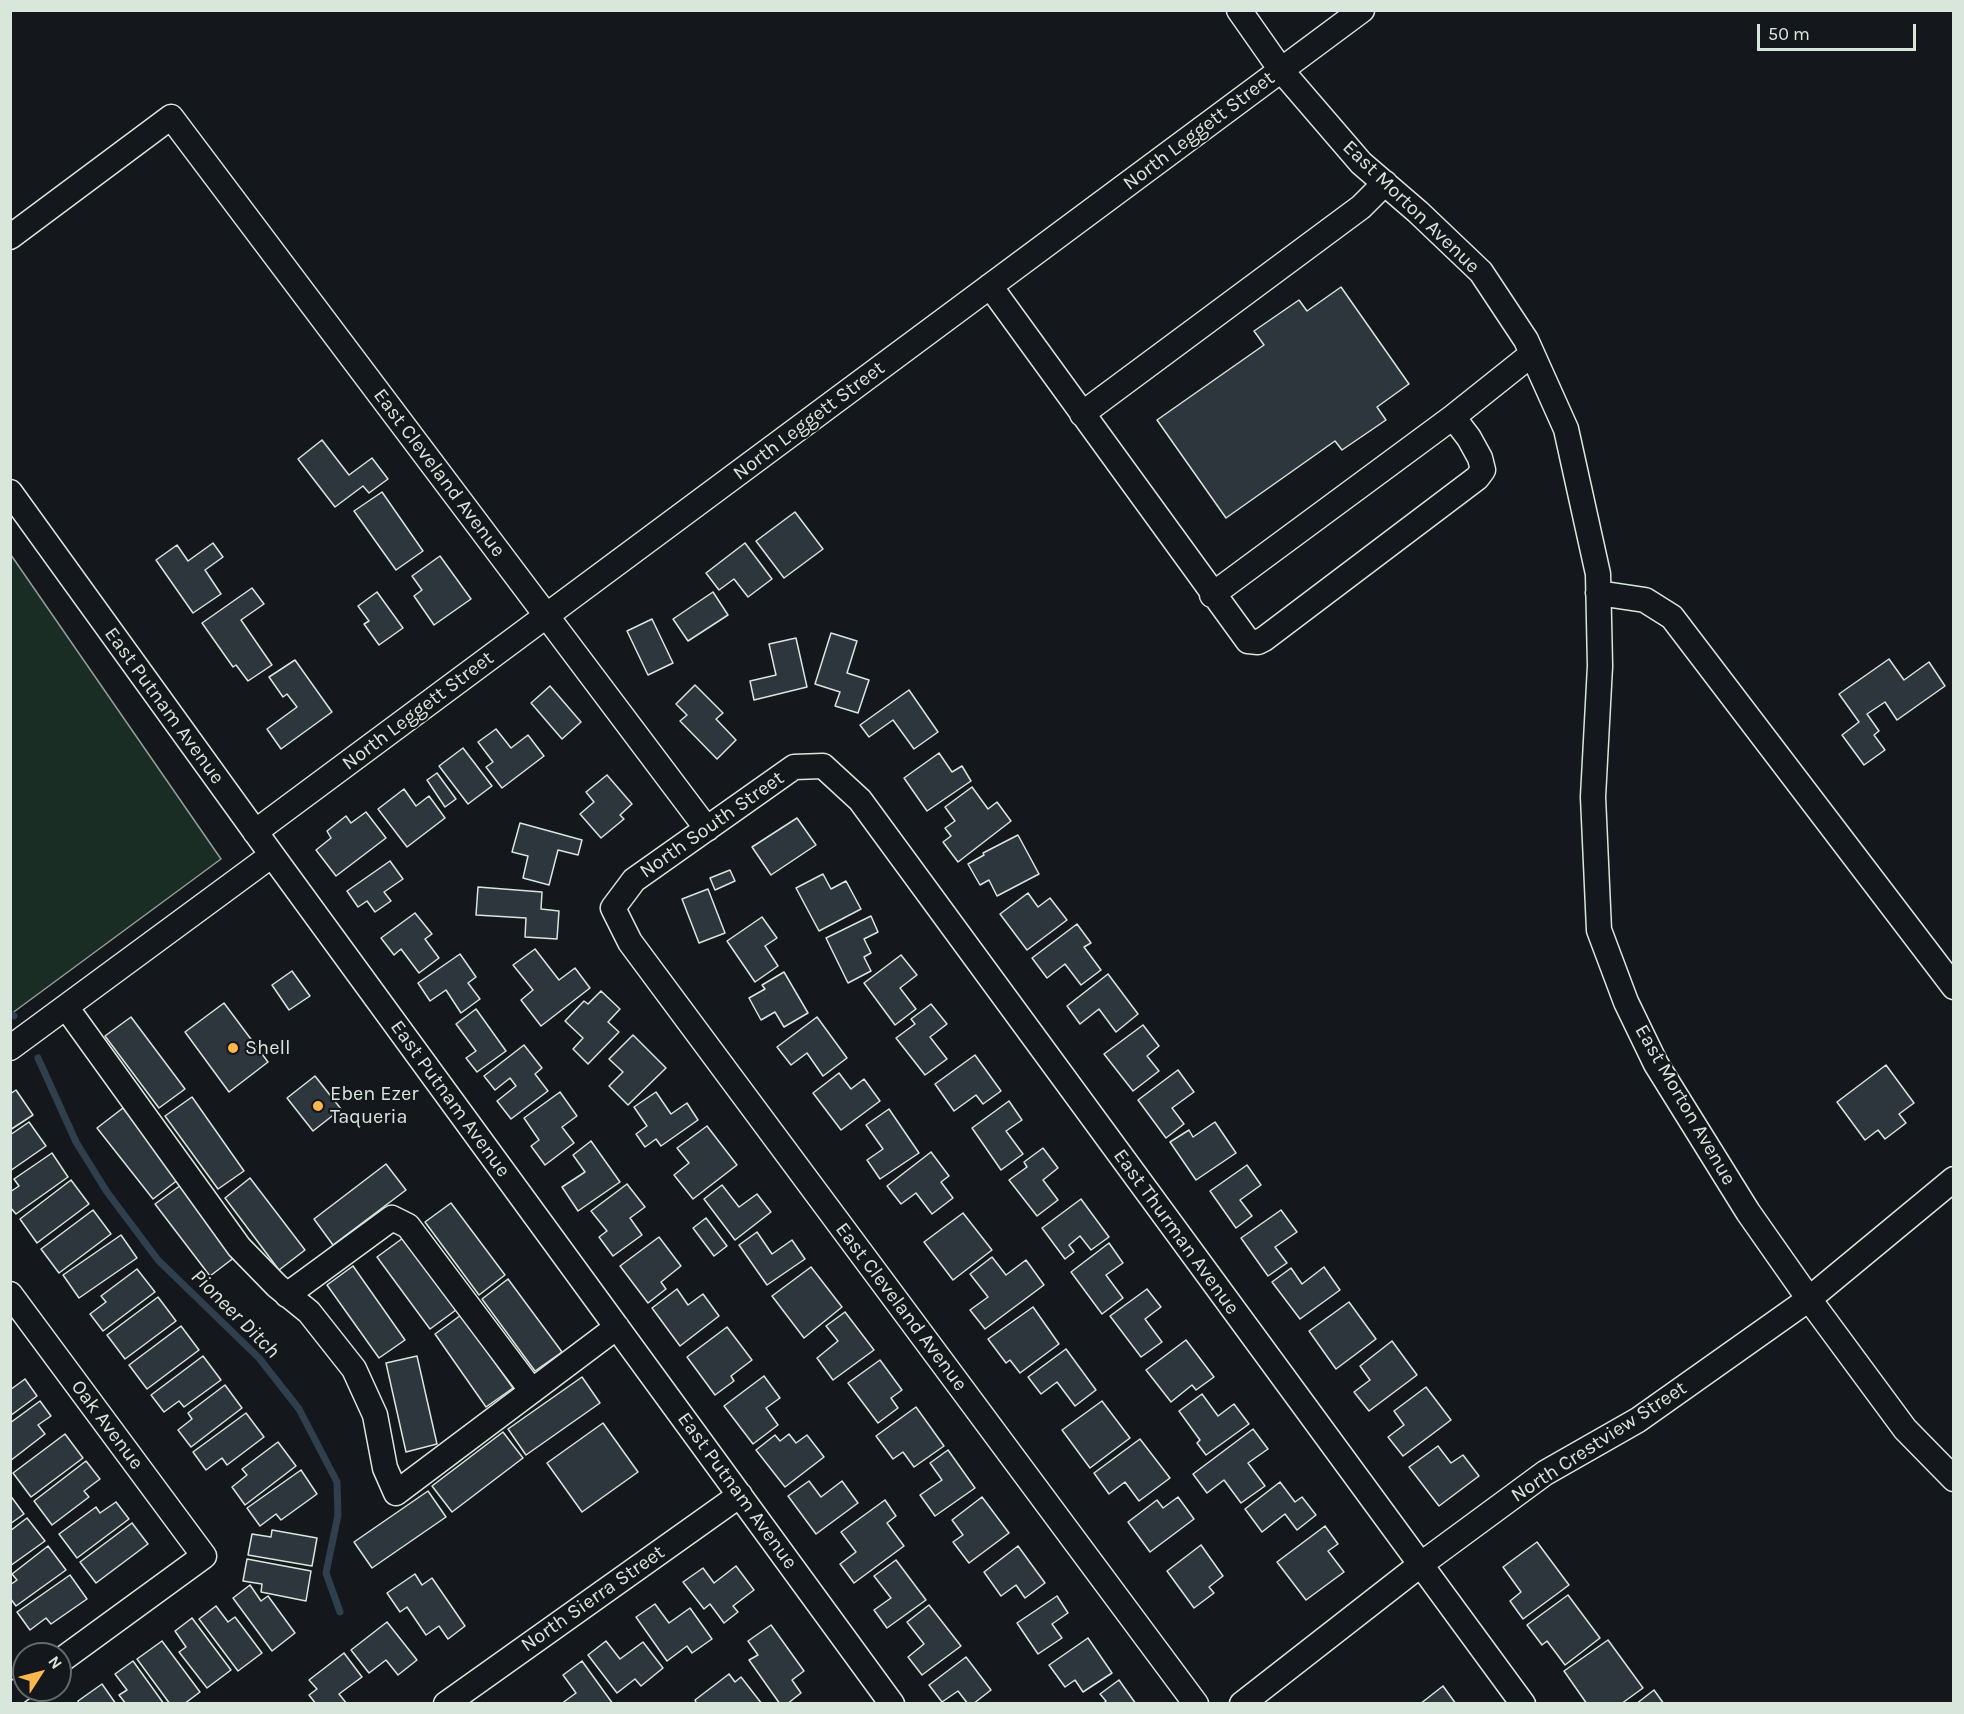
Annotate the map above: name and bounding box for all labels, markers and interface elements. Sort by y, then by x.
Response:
scale bar [1760,12,1919,50]
text: 50 m [1768,23,1810,45]
street label: North Leggett Street [1119,66,1279,196]
street label: East Morton Avenue [1337,135,1485,279]
street label: North Leggett Street [729,356,889,486]
street label: East Cleveland Avenue [368,384,510,562]
street label: East Putnam Avenue [99,623,229,789]
street label: North Leggett Street [338,646,498,776]
street label: North South Street [635,766,789,884]
street label: East Putnam Avenue [385,1016,515,1182]
street label: East Morton Avenue [1629,1021,1741,1189]
place label: Shell [245,1036,291,1060]
marker: Shell [226,1041,240,1055]
place label: Eben Ezer Taqueria [330,1082,418,1129]
marker: Eben Ezer Taqueria [311,1099,325,1113]
street label: East Thurman Avenue [1108,1145,1244,1319]
street label: East Cleveland Avenue [830,1218,972,1396]
water label: Pioneer Ditch [185,1264,285,1364]
street label: Oak Avenue [66,1376,148,1474]
street label: North Crestview Street [1507,1376,1691,1508]
street label: East Putnam Avenue [672,1408,802,1574]
street label: North Sierra Street [517,1541,669,1657]
north arrow [12,1642,72,1702]
text: N [44,1652,66,1673]

